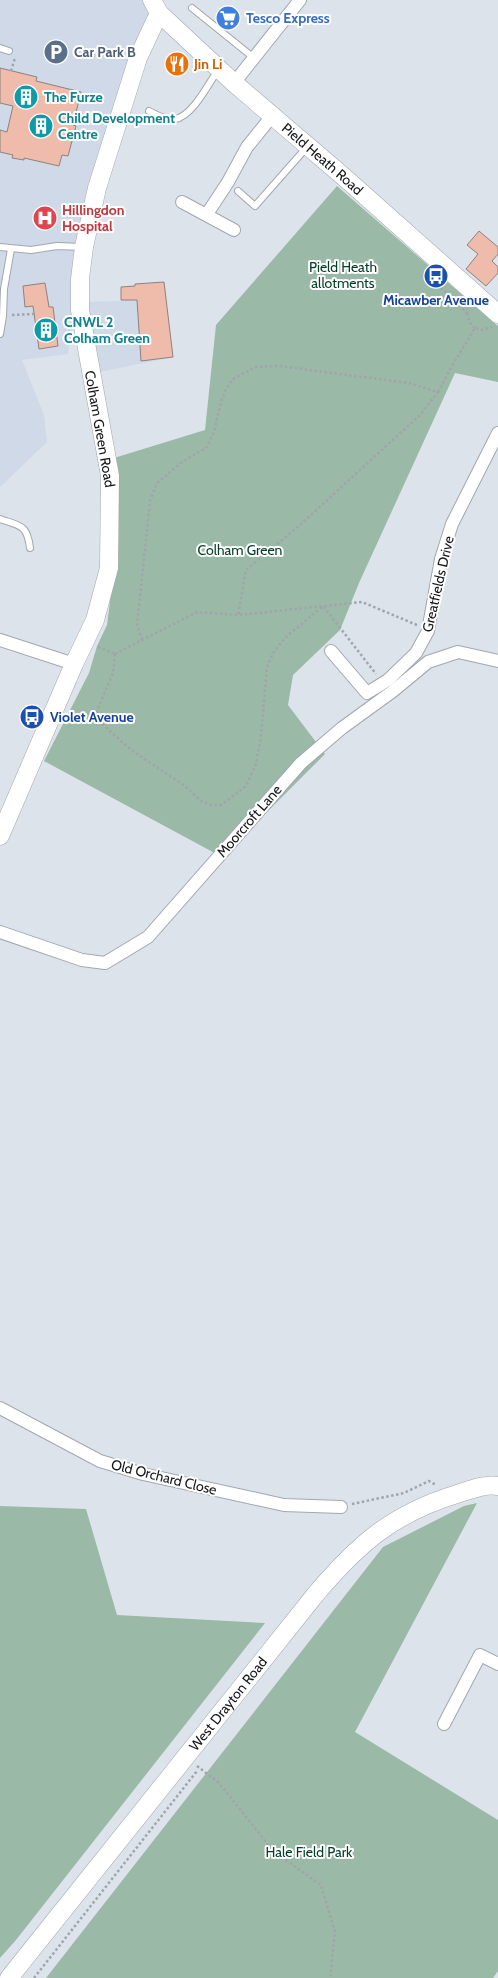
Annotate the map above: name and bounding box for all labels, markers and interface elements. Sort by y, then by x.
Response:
supermarket icon: Tesco Express [215,5,241,31]
place label: Tesco Express [246,9,330,27]
parking icon: Car Park B [43,39,69,65]
place label: Car Park B [74,43,136,61]
restaurant icon: Jin Li [164,51,190,77]
place label: Jin Li [193,55,222,73]
building icon: The Furze [13,84,39,110]
place label: The Furze [44,88,103,106]
place label: Child Development Centre [58,109,175,143]
building icon: Child Development Centre [28,113,54,139]
street label: Pield Heath Road [278,119,367,199]
place label: Hillingdon Hospital [62,201,125,235]
hospital icon: Hillingdon Hospital [32,205,58,231]
park label: Pield Heath allotments [309,258,377,292]
bus stop icon: Micawber Avenue [423,263,449,289]
place label: Micawber Avenue [383,291,489,309]
place label: CNWL 2 Colham Green [64,313,150,347]
building icon: CNWL 2 Colham Green [33,317,59,343]
street label: Colham Green Road [81,369,119,489]
street label: Greatfields Drive [418,534,458,634]
park label: Colham Green [198,541,283,559]
bus stop icon: Violet Avenue [19,704,45,730]
place label: Violet Avenue [50,708,134,726]
street label: Moorcroft Lane [213,781,285,861]
street label: Old Orchard Close [109,1455,219,1499]
street label: West Drayton Road [185,1653,271,1754]
park label: Hale Field Park [266,1843,353,1861]

